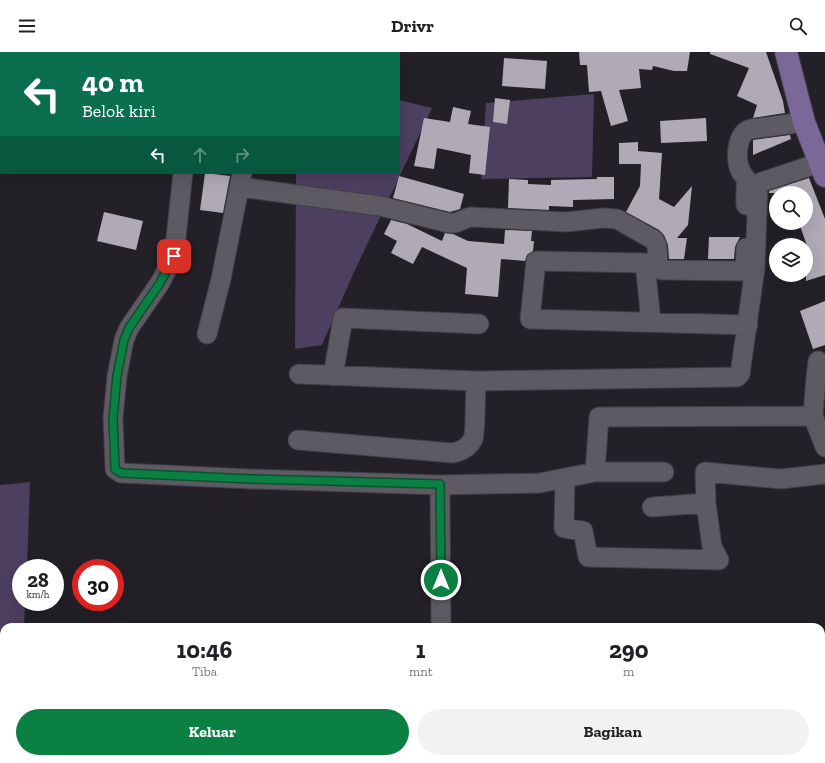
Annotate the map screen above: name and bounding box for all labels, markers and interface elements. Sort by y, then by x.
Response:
icon: menu [16,15,38,37]
text: Drivr [391,15,434,37]
icon: search [787,15,809,37]
text: 40 m [82,66,144,99]
icon: left [16,68,68,120]
text: Belok kiri [82,100,156,122]
icon: left [147,144,169,166]
icon: ahead [189,144,211,166]
icon: right [231,144,253,166]
map controls [769,186,813,282]
button: search [769,186,813,230]
button: layers [769,238,813,282]
pin [157,239,191,273]
icon: arrive [163,245,185,267]
speed limit sign: 30 [72,559,124,611]
position arrow [420,559,462,601]
text: 28 [27,568,49,592]
text: km/h [27,589,49,601]
text: 10:46 [176,635,233,664]
text: 1 [416,635,426,664]
text: 290 [609,635,649,664]
text: Tiba [192,664,217,679]
text: mnt [409,664,432,679]
text: m [623,664,634,679]
button: Keluar [16,709,409,755]
button: Bagikan [417,709,809,755]

